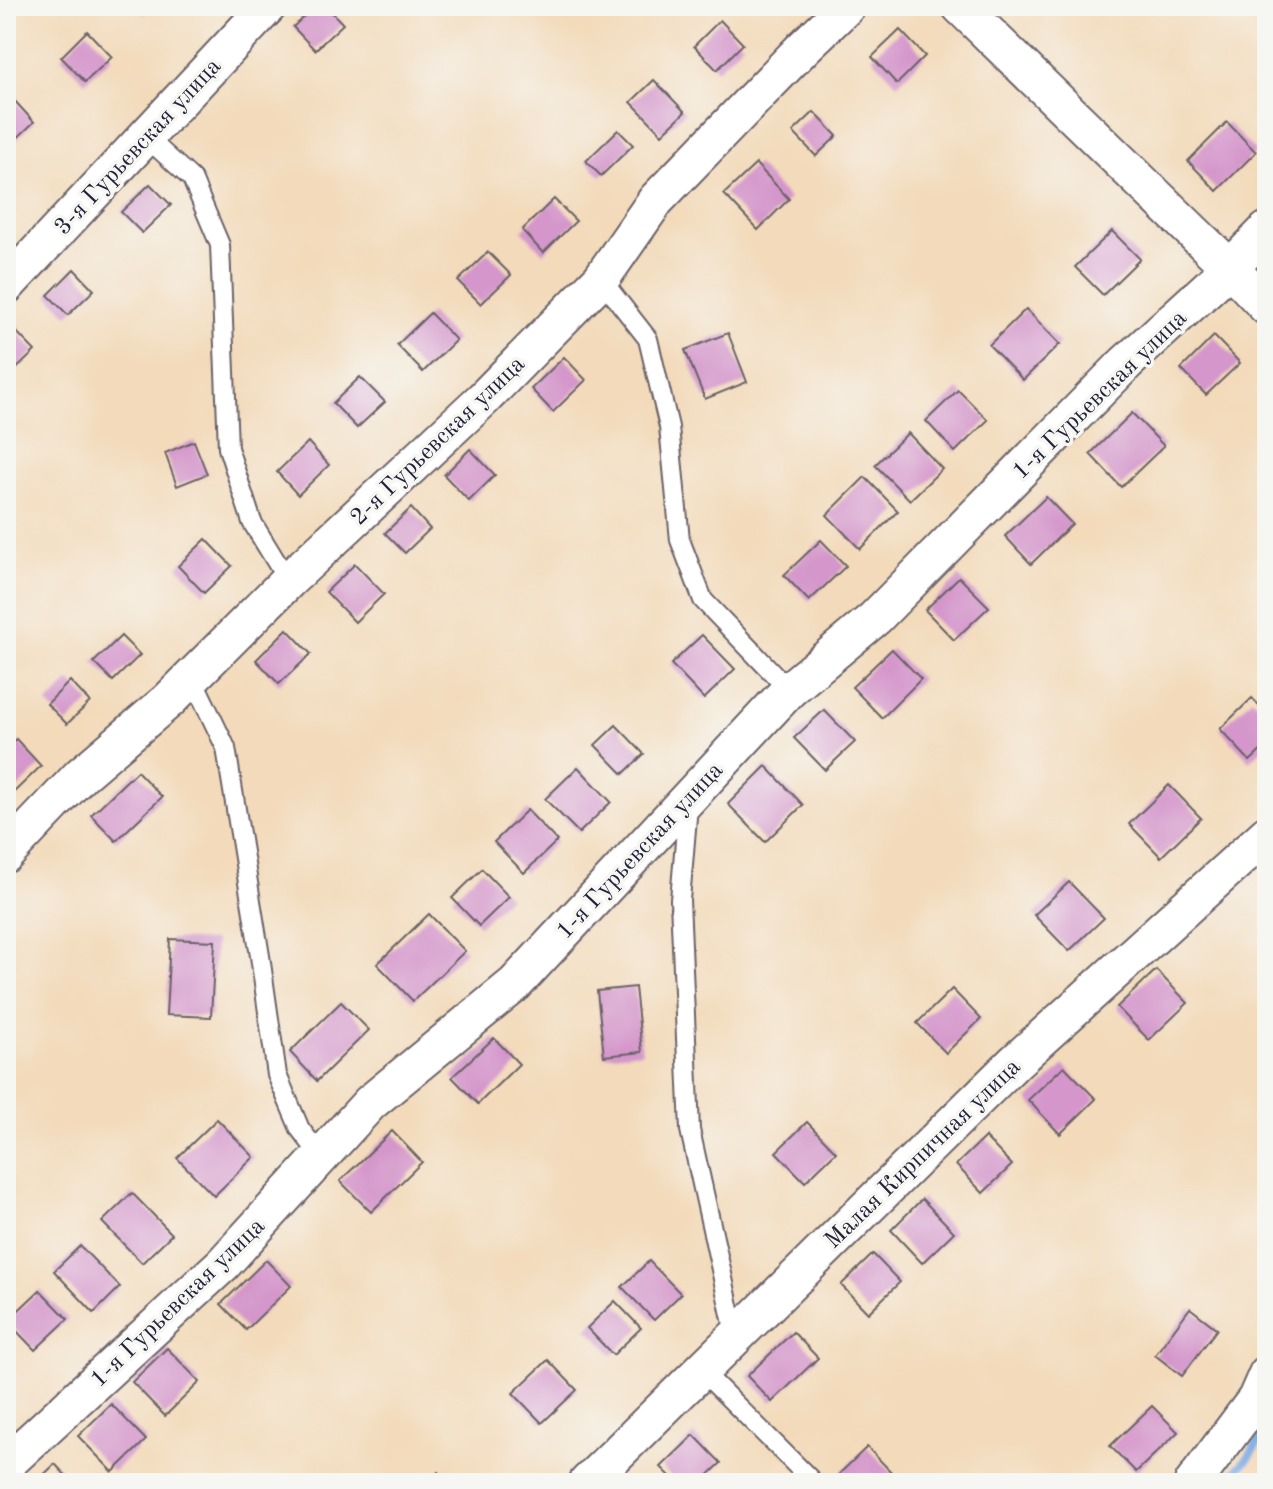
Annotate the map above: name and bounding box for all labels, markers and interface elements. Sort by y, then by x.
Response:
street label: 3-я Гурьевская улица [51,54,226,240]
street label: 1-я Гурьевская улица [1009,306,1192,484]
street label: 2-я Гурьевская улица [347,352,530,530]
street label: 1-я Гурьевская улица [553,758,728,944]
street label: Малая Кирпичная улица [821,1055,1026,1254]
street label: 1-я Гурьевская улица [87,1214,270,1392]

